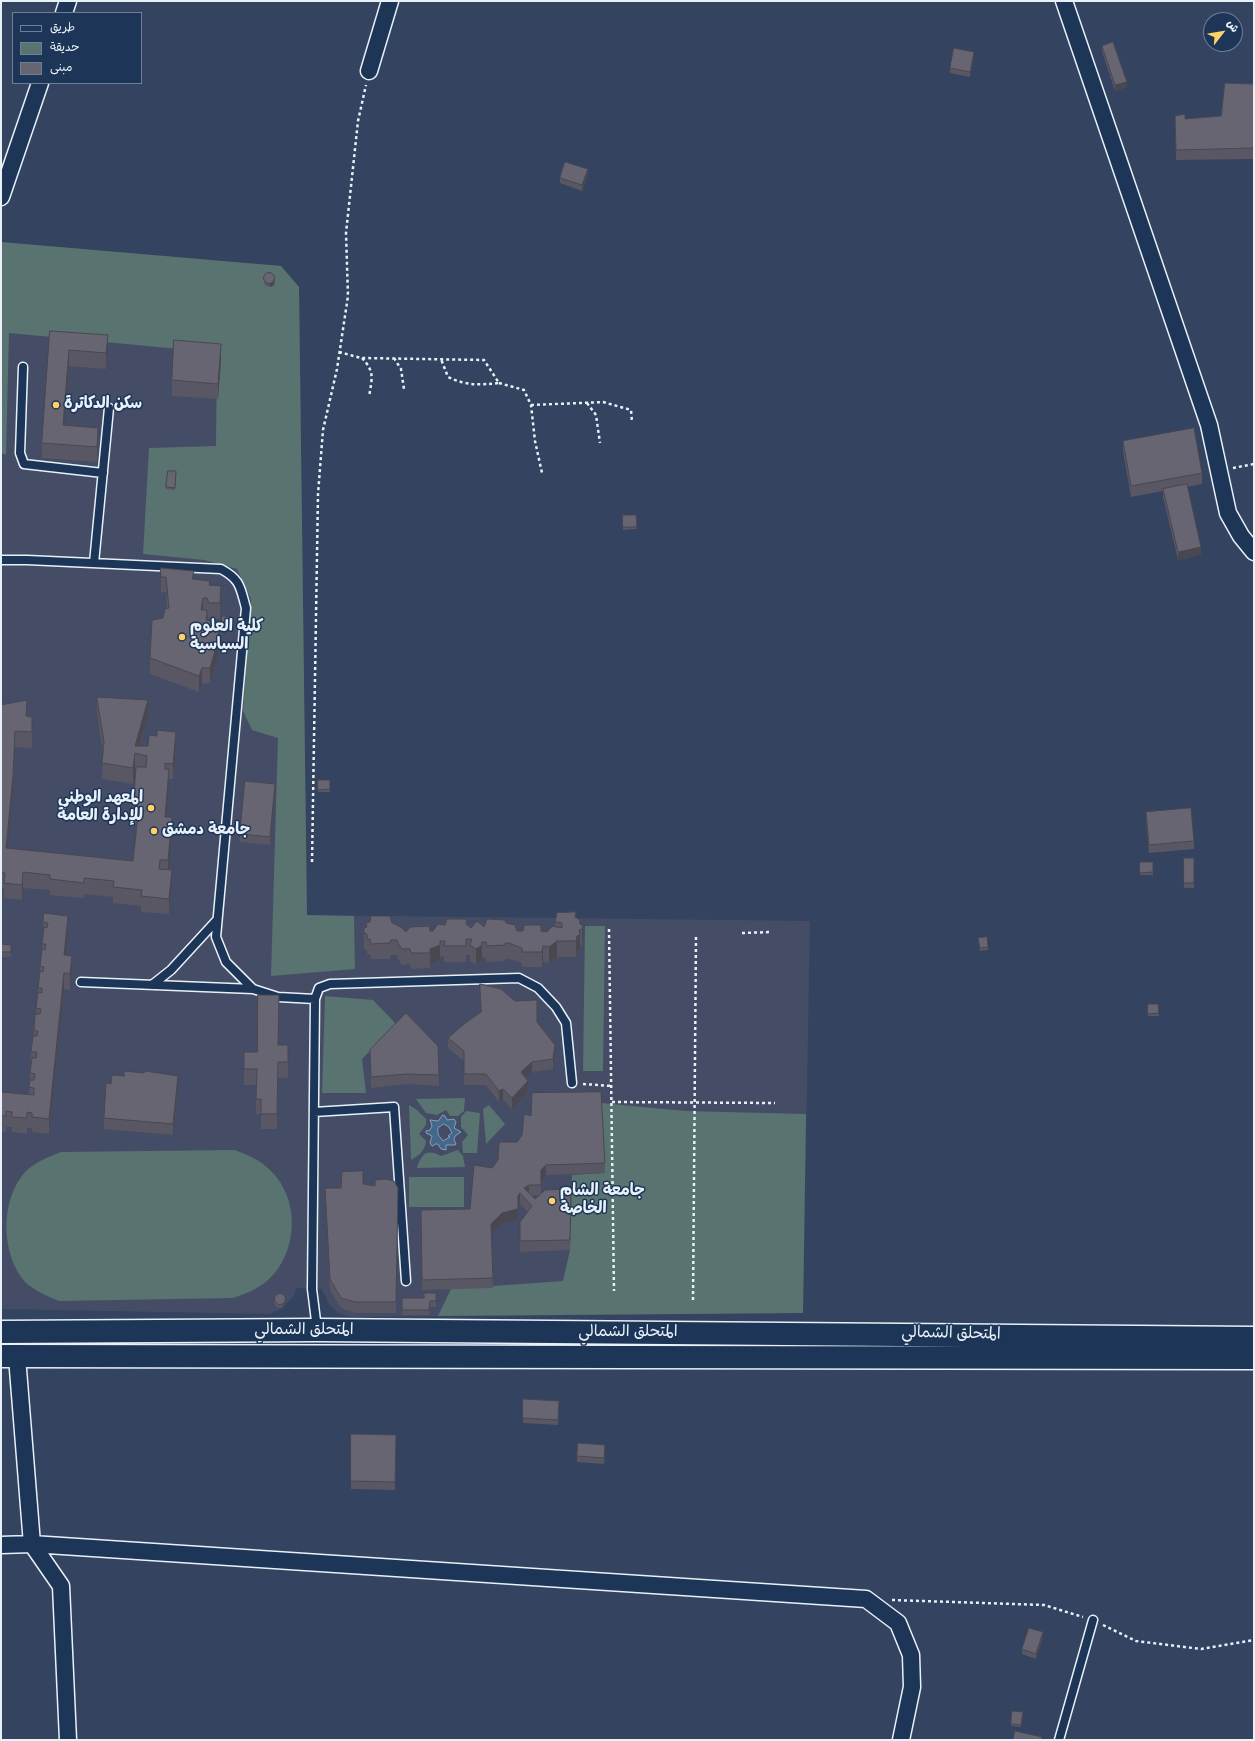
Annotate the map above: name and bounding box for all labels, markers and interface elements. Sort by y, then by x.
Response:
legend [12,12,142,84]
north arrow [1203,12,1243,52]
text: ش [1222,17,1242,36]
text: طريق [50,19,75,37]
text: حديقة [50,39,79,57]
text: مبنى [50,59,73,77]
place label: سكن الدكاترة [64,395,142,415]
marker: سكن الدكاترة [51,400,61,410]
place label: كلية العلوم السياسية [190,618,263,656]
marker: كلية العلوم السياسية [177,632,187,642]
place label: المعهد الوطني للإدارة العامة [57,789,143,827]
marker: المعهد الوطني للإدارة العامة [146,803,156,813]
place label: جامعة دمشق [162,821,250,841]
marker: جامعة دمشق [149,826,159,836]
place label: جامعة الشام الخاصة [560,1182,645,1220]
marker: جامعة الشام الخاصة [547,1196,557,1206]
street label: المتحلق الشمالي [254,1321,354,1341]
street label: المتحلق الشمالي [578,1323,678,1343]
street label: المتحلق الشمالي [901,1325,1001,1345]

